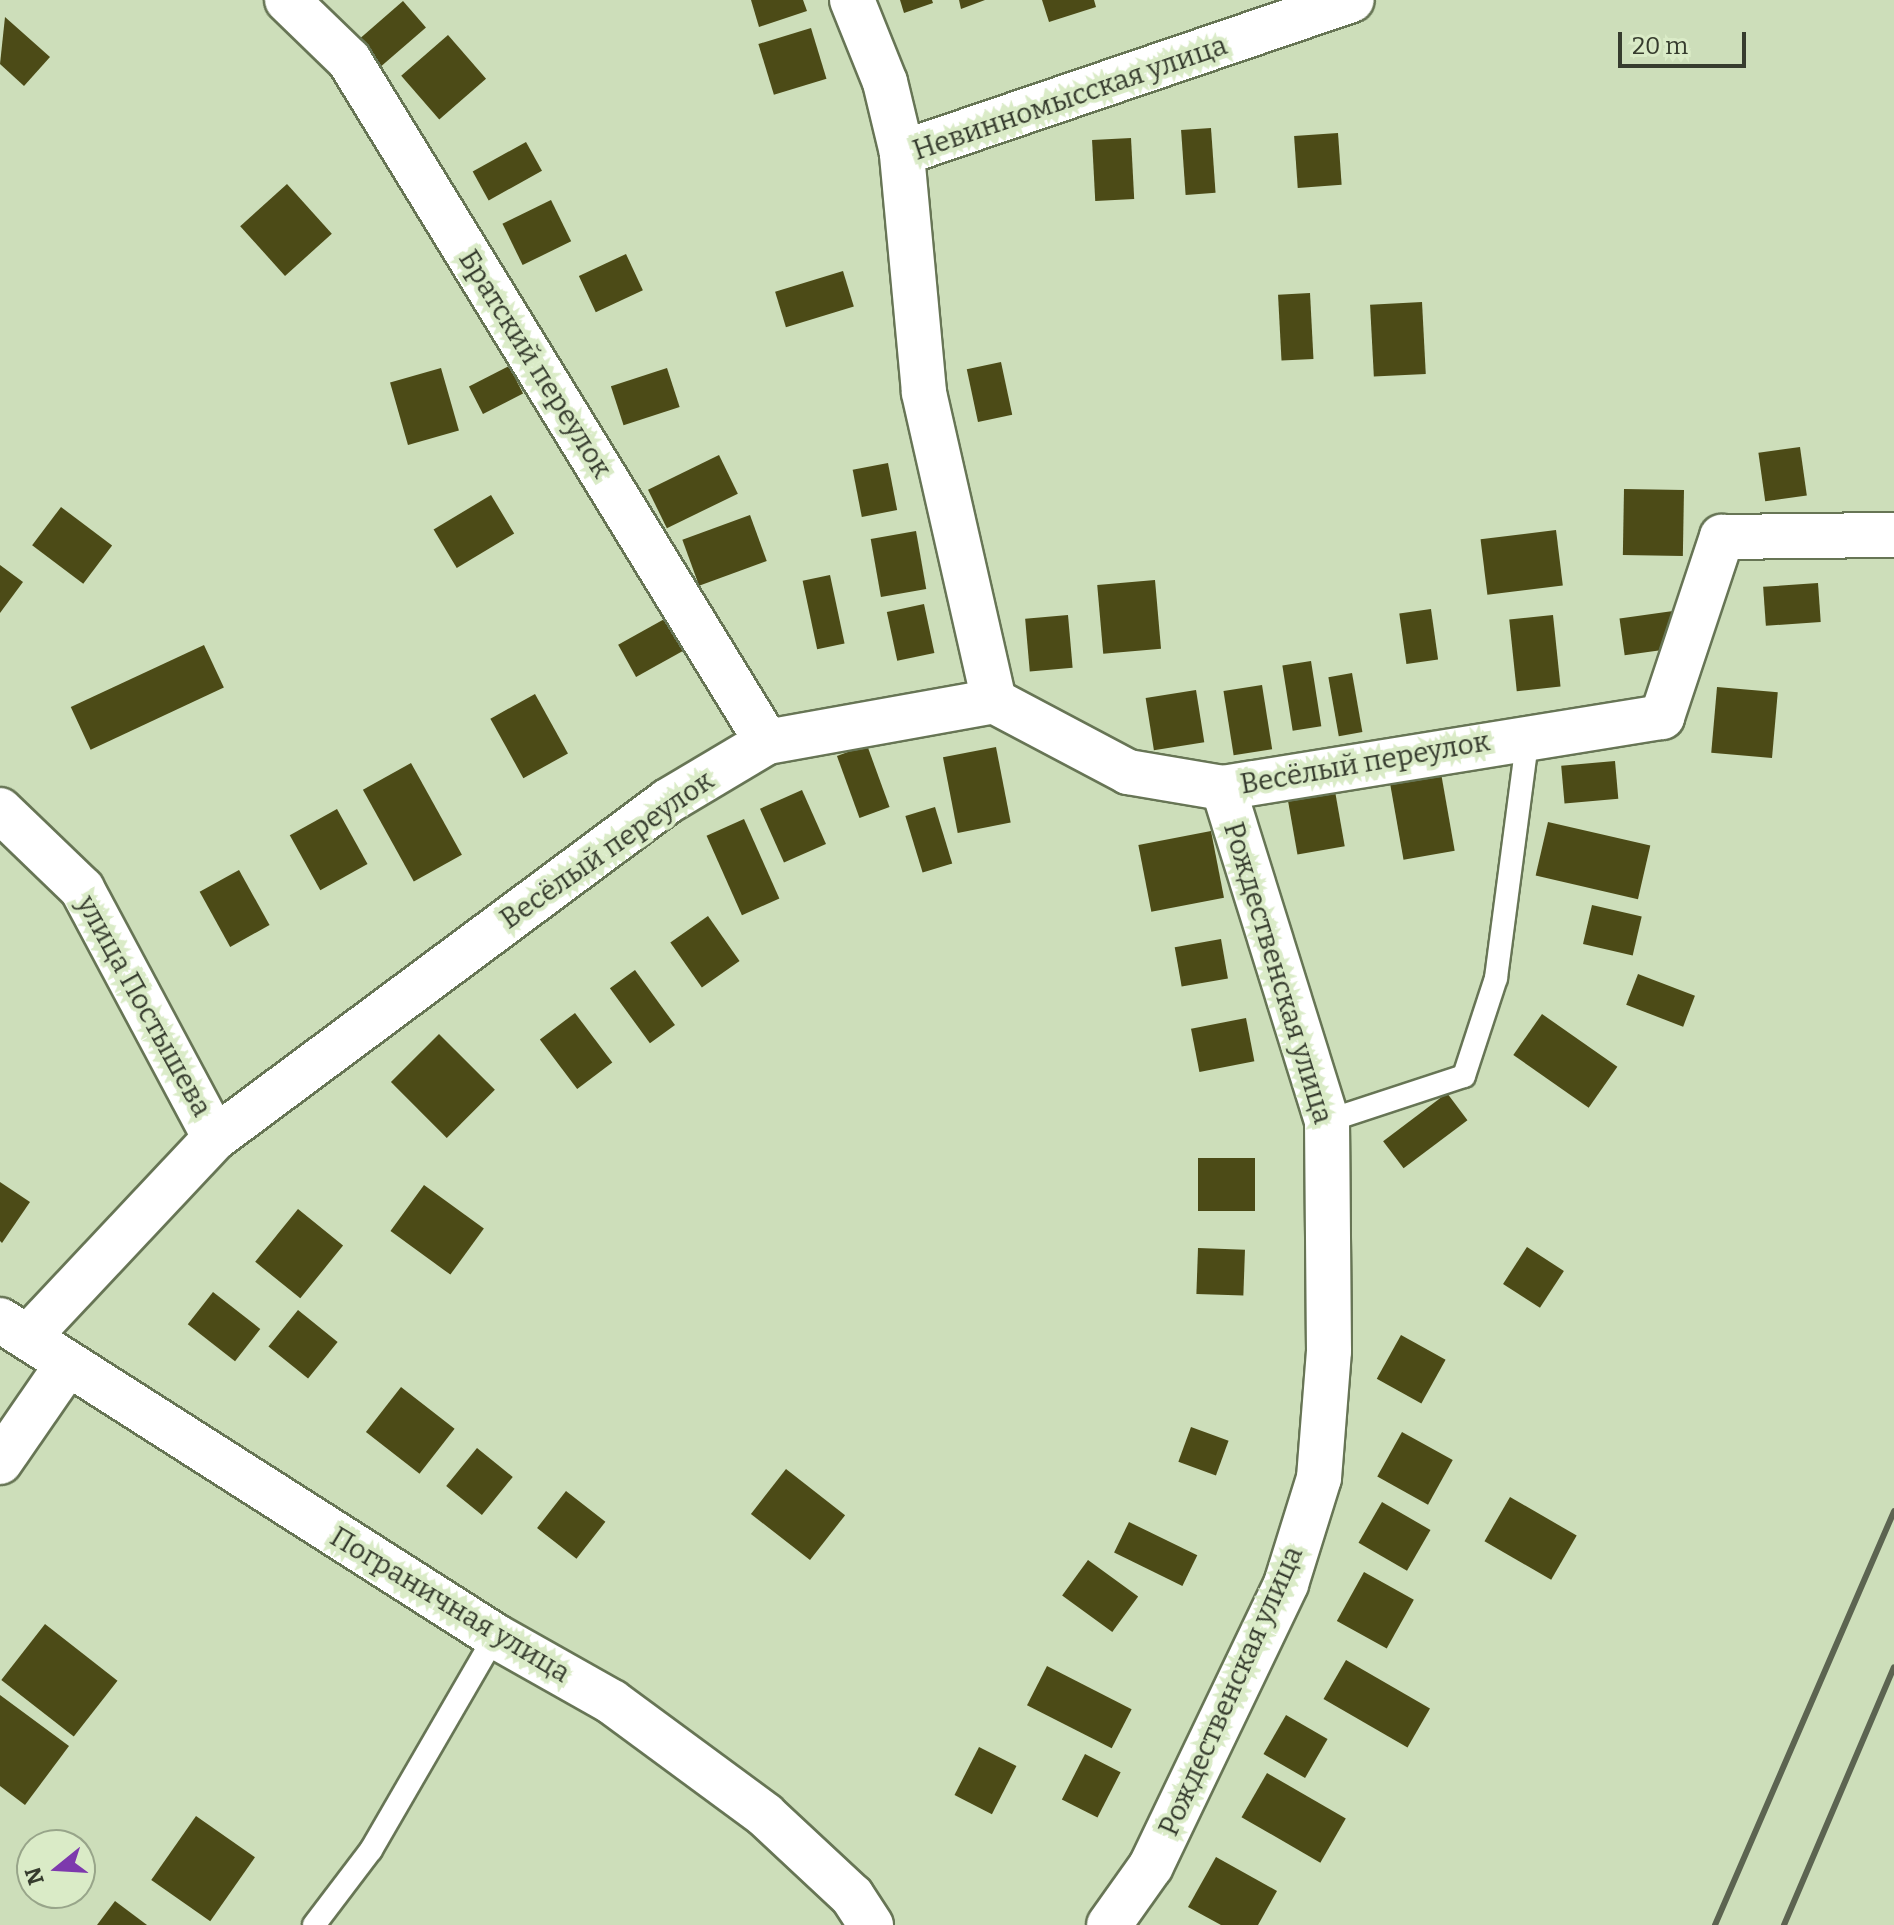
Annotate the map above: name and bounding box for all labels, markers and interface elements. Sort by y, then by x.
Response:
scale bar [1622,16,1750,66]
street label: Невинномысская улица [908,28,1232,168]
text: 20 m [1632,32,1688,60]
street label: Братский переулок [451,244,619,484]
street label: Весёлый переулок [1238,725,1492,801]
street label: Весёлый переулок [494,764,720,936]
street label: Рождественская улица [1216,818,1340,1128]
street label: улица Постышева [69,890,219,1122]
street label: Пограничная улица [324,1520,576,1690]
street label: Рождественская улица [1152,1541,1310,1841]
north arrow [16,1829,96,1909]
text: N [19,1864,50,1888]

